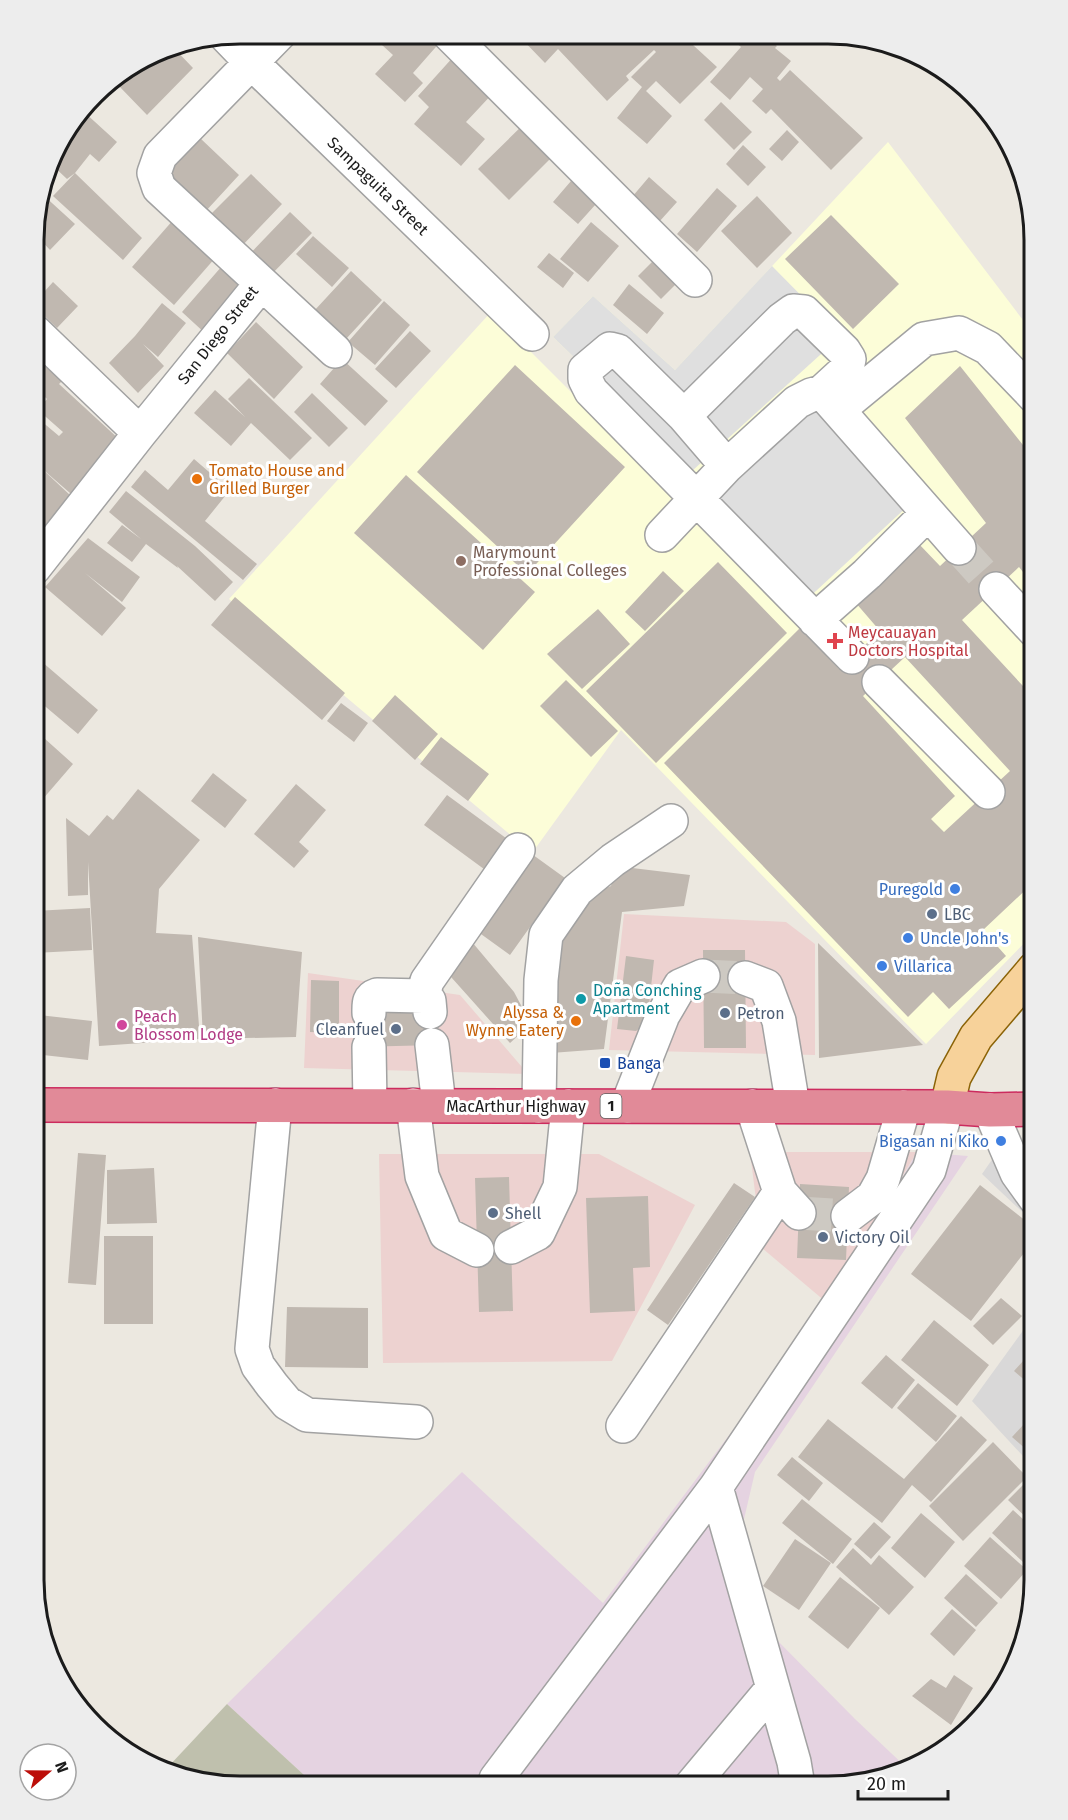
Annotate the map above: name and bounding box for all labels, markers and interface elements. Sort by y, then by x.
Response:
street label: Sampaguita Street [324,133,433,239]
street label: San Diego Street [174,282,262,388]
place label: Tomato House and Grilled Burger [209,461,345,498]
marker: Tomato House and Grilled Burger [190,472,204,486]
place label: Marymount Professional Colleges [473,543,627,580]
marker: Marymount Professional Colleges [454,554,468,568]
place label: Meycauayan Doctors Hospital [848,623,969,660]
marker: Meycauayan Doctors Hospital [826,632,844,650]
place label: Puregold [879,880,943,899]
marker: Puregold [948,882,962,896]
place label: LBC [944,905,971,924]
marker: LBC [925,907,939,921]
place label: Uncle John's [920,929,1009,948]
marker: Uncle John's [901,931,915,945]
place label: Villarica [894,957,952,976]
marker: Villarica [875,959,889,973]
place label: Doña Conching Apartment [593,981,702,1018]
marker: Doña Conching Apartment [574,992,588,1006]
place label: Alyssa & Wynne Eatery [466,1003,564,1040]
place label: Petron [737,1004,785,1023]
marker: Petron [718,1006,732,1020]
place label: Peach Blossom Lodge [134,1007,243,1044]
marker: Alyssa & Wynne Eatery [569,1014,583,1028]
marker: Peach Blossom Lodge [115,1018,129,1032]
place label: Cleanfuel [316,1020,384,1039]
marker: Cleanfuel [389,1022,403,1036]
place label: Banga [617,1054,662,1073]
marker: Banga [598,1056,612,1070]
road number: 1 [600,1094,622,1118]
street label: MacArthur Highway [446,1097,586,1116]
place label: Bigasan ni Kiko [879,1132,989,1151]
marker: Bigasan ni Kiko [994,1134,1008,1148]
place label: Shell [505,1204,542,1223]
marker: Shell [486,1206,500,1220]
place label: Victory Oil [835,1228,910,1247]
marker: Victory Oil [816,1230,830,1244]
north arrow [18,1742,78,1802]
text: N [51,1759,72,1775]
scale bar [858,1763,948,1801]
text: 20 m [867,1773,906,1795]

